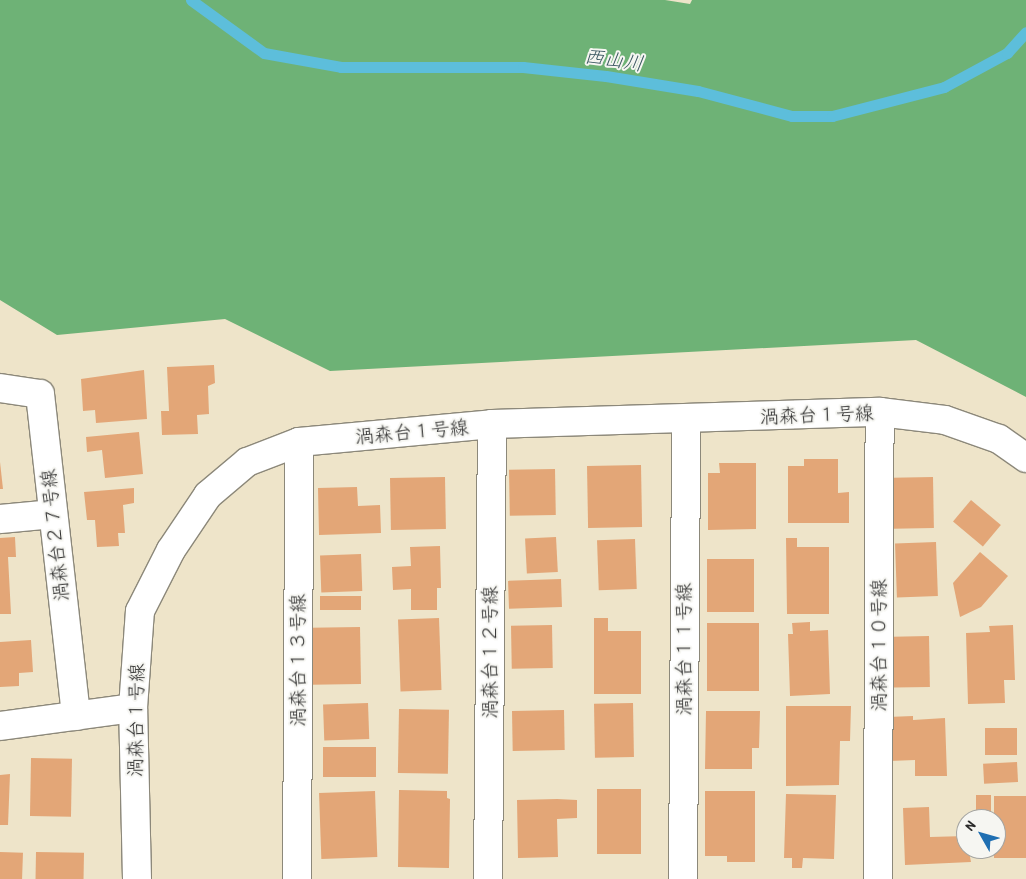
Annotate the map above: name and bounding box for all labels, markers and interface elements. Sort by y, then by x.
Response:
water label: 西山川 [583,43,645,75]
street label: 渦森台１号線 [760,402,874,428]
street label: 渦森台１号線 [354,416,470,448]
street label: 渦森台２７号線 [37,468,73,602]
street label: 渦森台１０号線 [868,579,890,711]
street label: 渦森台１１号線 [673,583,695,715]
street label: 渦森台１２号線 [479,586,501,718]
street label: 渦森台１３号線 [287,594,309,726]
street label: 渦森台１号線 [124,663,148,777]
north arrow [956,809,1006,859]
text: N [960,816,979,834]

